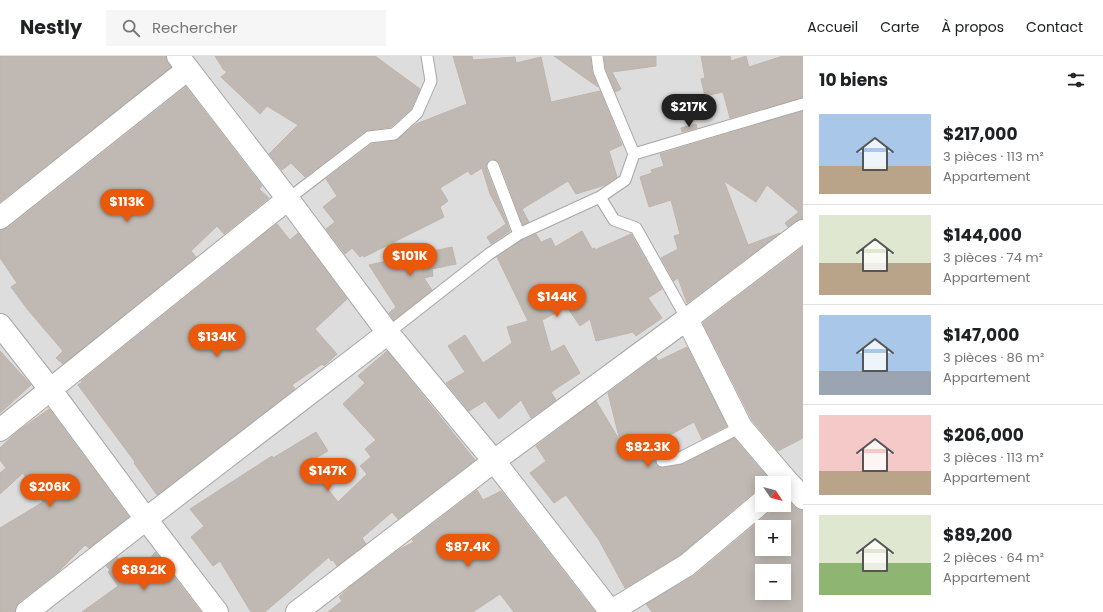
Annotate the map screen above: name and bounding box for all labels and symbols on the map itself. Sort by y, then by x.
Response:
pin: $217K [661,94,717,128]
pin: $113K [99,189,155,223]
pin: $101K [382,243,438,277]
pin: $144K [529,284,585,318]
pin: $134K [189,324,245,358]
pin: $82.3K [615,434,681,468]
pin: $147K [300,458,356,492]
pin: $206K [22,474,78,508]
north arrow [755,476,791,512]
pin: $87.4K [435,534,501,568]
pin: $89.2K [111,557,177,591]

